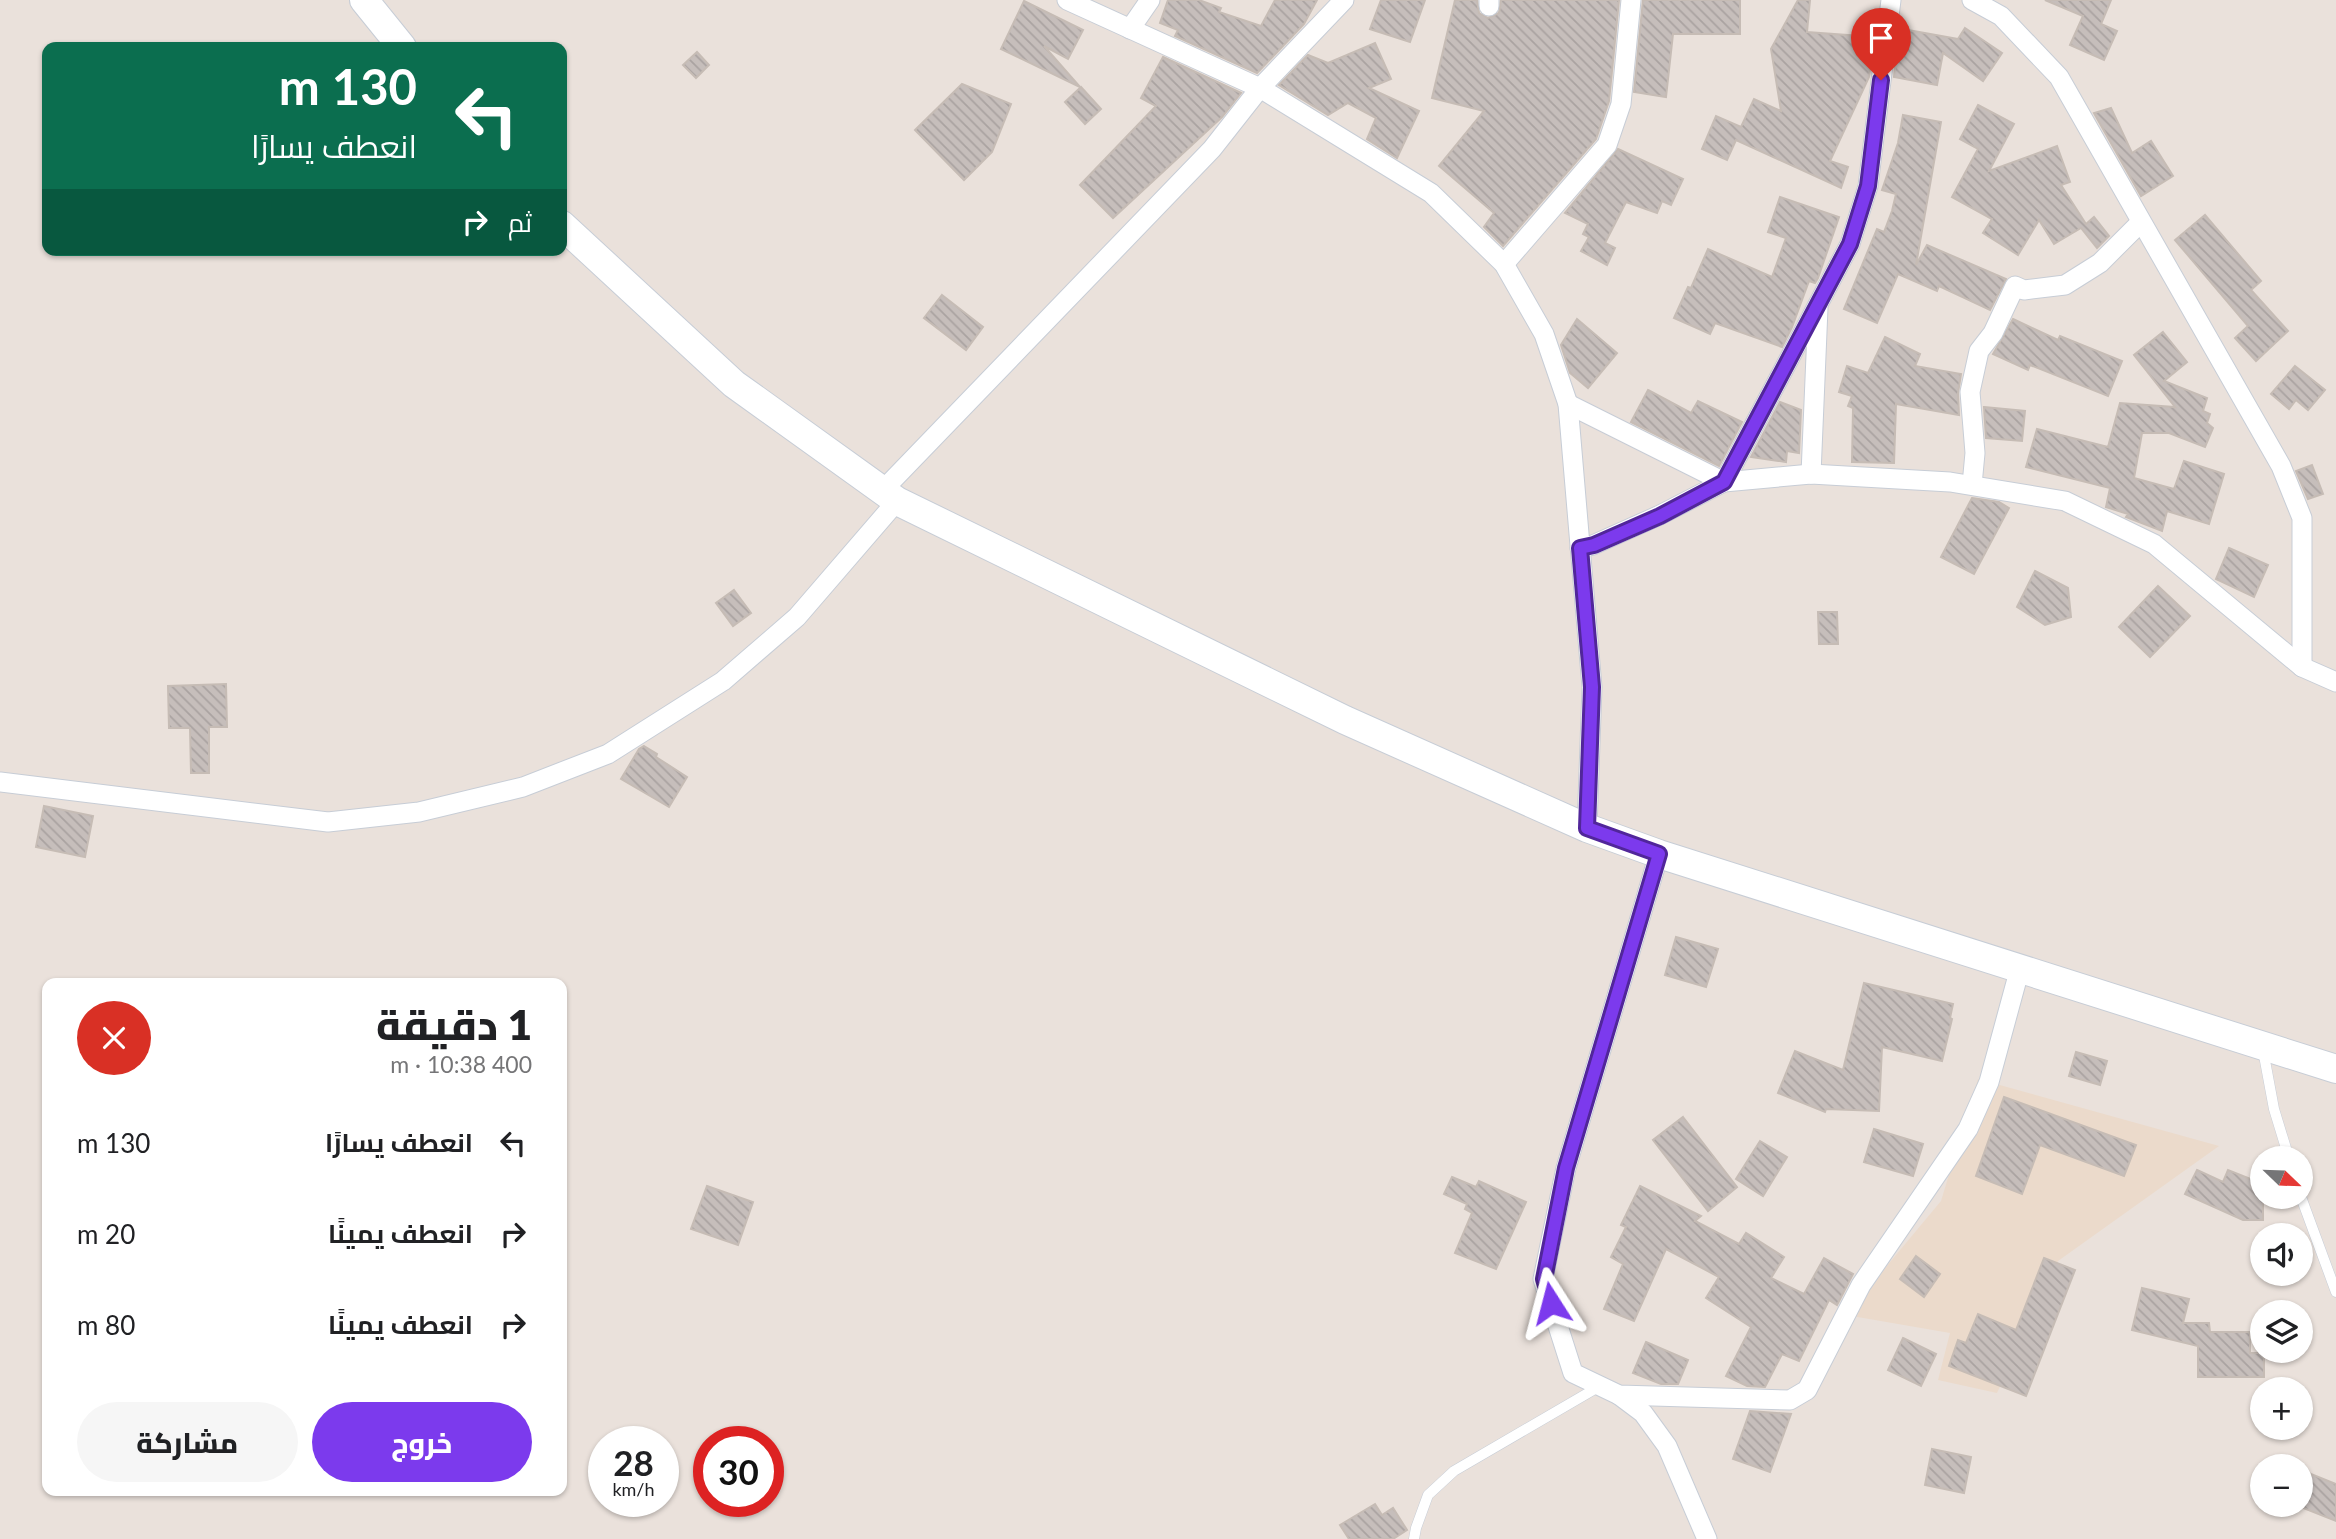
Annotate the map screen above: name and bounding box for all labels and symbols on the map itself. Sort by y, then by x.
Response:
pin [1851,8,1911,80]
north arrow [2250,1146,2314,1209]
position arrow [1514,1266,1588,1340]
speed limit sign: 30 [693,1426,784,1517]

